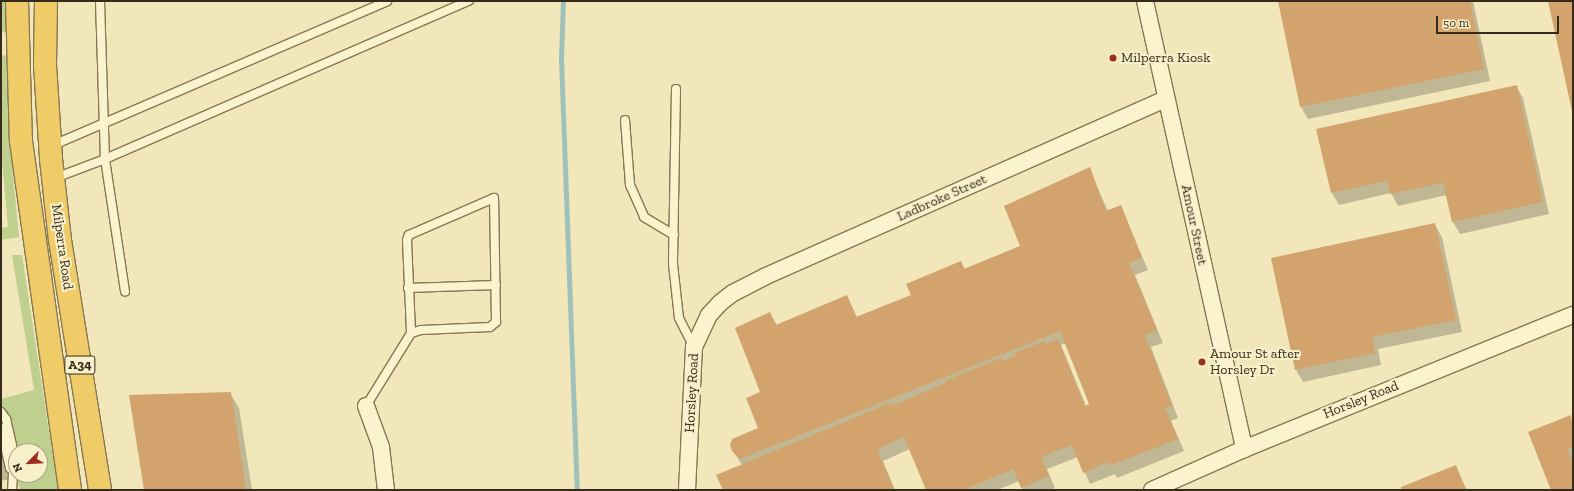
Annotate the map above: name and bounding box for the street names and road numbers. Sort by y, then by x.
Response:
street label: Ladbroke Street [895,171,989,225]
street label: Amour Street [1177,183,1211,267]
street label: Milperra Road [48,203,76,291]
street label: Horsley Road [682,353,702,433]
road number: A34 [64,354,96,376]
street label: Horsley Road [1321,377,1401,423]

